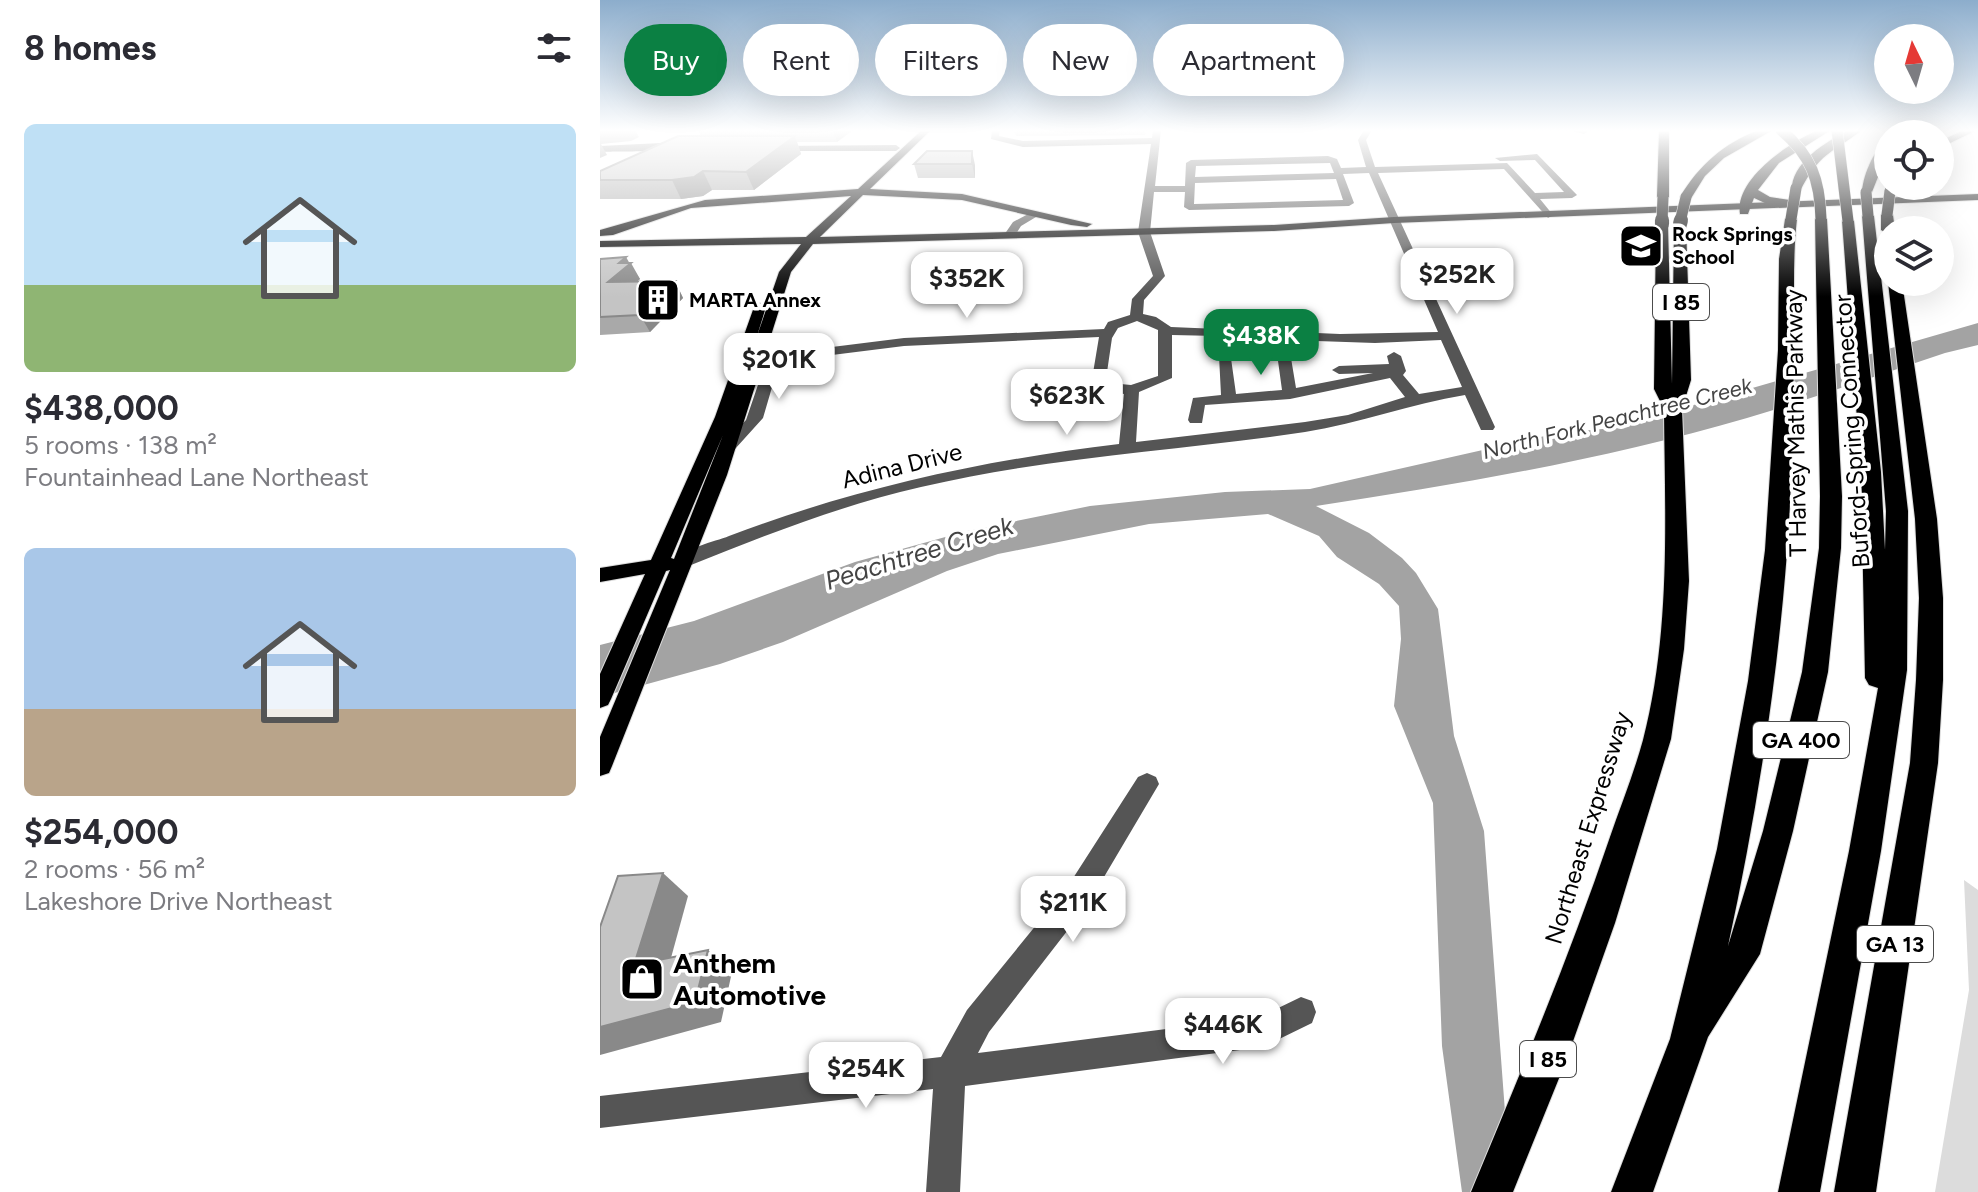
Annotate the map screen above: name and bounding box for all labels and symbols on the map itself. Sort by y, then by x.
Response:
north arrow [1874,24,1954,104]
school or university icon: Rock Springs School [1617,222,1665,270]
place label: Rock Springs School [1672,222,1793,269]
pin: $252K [1401,248,1513,316]
pin: $352K [911,252,1023,320]
building icon: MARTA Annex [634,276,682,324]
road number: I 85 [1653,284,1709,320]
place label: MARTA Annex [689,288,821,312]
street label: T Harvey Mathis Parkway [1779,289,1812,557]
street label: Buford-Spring Connector [1827,293,1876,569]
pin: $438K [1205,309,1317,377]
pin: $201K [723,333,835,401]
pin: $623K [1011,369,1123,437]
water label: North Fork Peachtree Creek [1479,372,1756,465]
street label: Adina Drive [839,437,965,494]
water label: Peachtree Creek [821,509,1018,597]
street label: Northeast Expressway [1538,708,1637,947]
road number: GA 400 [1753,722,1849,758]
pin: $211K [1017,876,1129,944]
road number: GA 13 [1857,926,1933,962]
place label: Anthem Automotive [673,946,826,1012]
shop icon: Anthem Automotive [618,955,666,1003]
pin: $446K [1167,998,1279,1066]
road number: I 85 [1520,1041,1576,1077]
pin: $254K [810,1042,922,1110]

